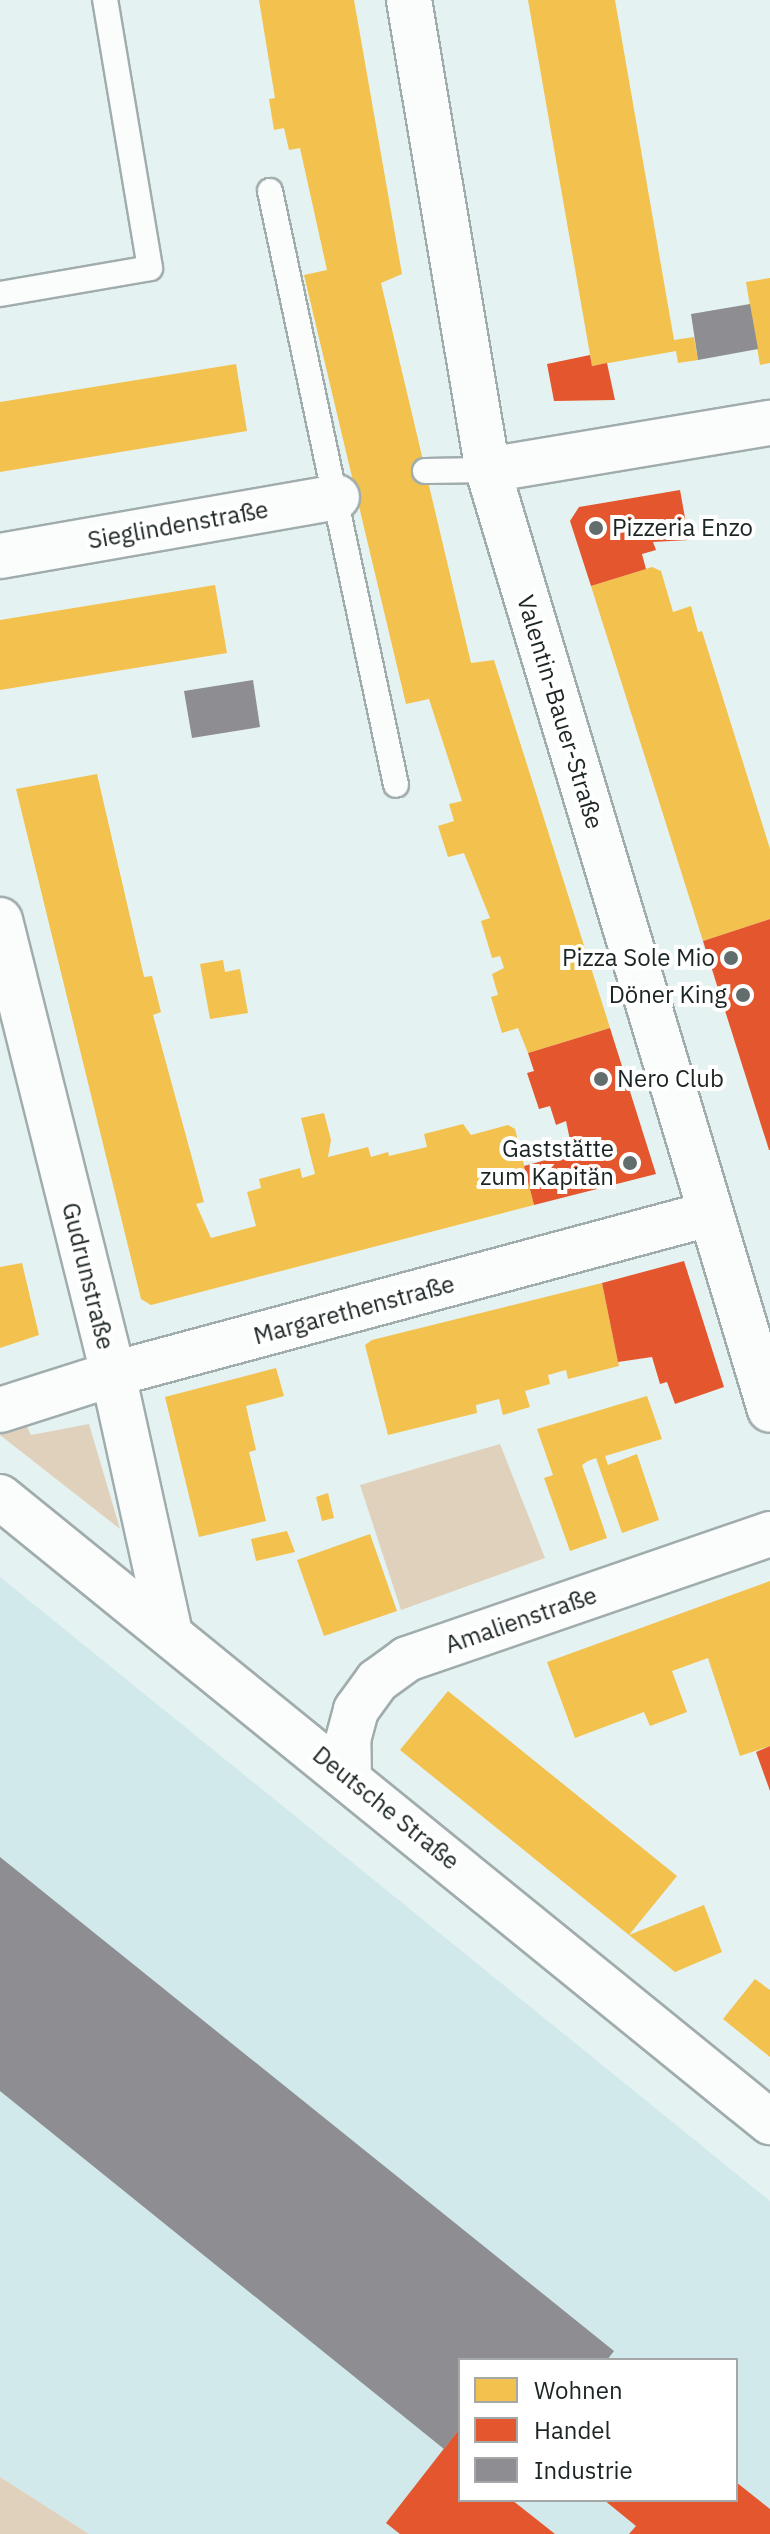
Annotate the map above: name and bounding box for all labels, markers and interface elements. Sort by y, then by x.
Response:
street label: Sieglindenstraße [86,495,270,555]
place label: Pizzeria Enzo [612,514,753,542]
marker: Pizzeria Enzo [587,519,605,537]
street label: Valentin-Bauer-Straße [511,592,609,832]
place label: Pizza Sole Mio [562,944,715,972]
marker: Pizza Sole Mio [722,949,740,967]
place label: Döner King [609,981,727,1009]
marker: Döner King [734,986,752,1004]
place label: Nero Club [617,1065,724,1093]
marker: Nero Club [592,1070,610,1088]
place label: Gaststätte zum Kapitän [480,1135,614,1191]
marker: Gaststätte zum Kapitän [621,1154,639,1172]
street label: Gudrunstraße [56,1200,120,1352]
street label: Margarethenstraße [250,1269,458,1351]
street label: Amalienstraße [441,1581,601,1659]
street label: Deutsche Straße [307,1740,465,1876]
legend [458,2358,738,2502]
text: Wohnen [534,2374,623,2406]
text: Handel [534,2414,611,2446]
text: Industrie [534,2454,633,2486]

